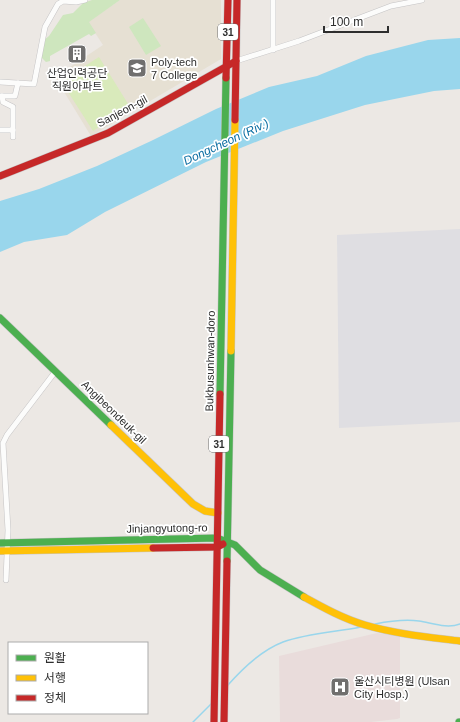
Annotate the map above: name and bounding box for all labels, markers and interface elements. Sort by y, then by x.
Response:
scale bar [324,8,388,34]
text: 100 m [330,15,363,29]
road number: 31 [218,24,238,40]
building icon: 산업인력공단 직원아파트 [66,43,88,65]
place label: Poly-tech 7 College [151,56,197,81]
school or university icon: Poly-tech 7 College [126,57,148,79]
place label: 산업인력공단 직원아파트 [47,67,107,92]
street label: Sanjeon-gil [95,93,149,129]
water label: Dongcheon (Riv.) [181,116,271,168]
street label: Bukbusunhwan-doro [203,310,217,412]
street label: Angibeondeuk-gil [79,378,149,446]
road number: 31 [209,436,229,452]
street label: Jinjangyutong-ro [126,521,208,535]
legend [8,642,148,714]
text: 원활 [44,651,66,665]
text: 서행 [44,671,66,685]
place label: 울산시티병원 (Ulsan City Hosp.) [354,675,450,700]
hospital icon: 울산시티병원 (Ulsan City Hosp.) [329,676,351,698]
text: 정체 [44,691,66,705]

